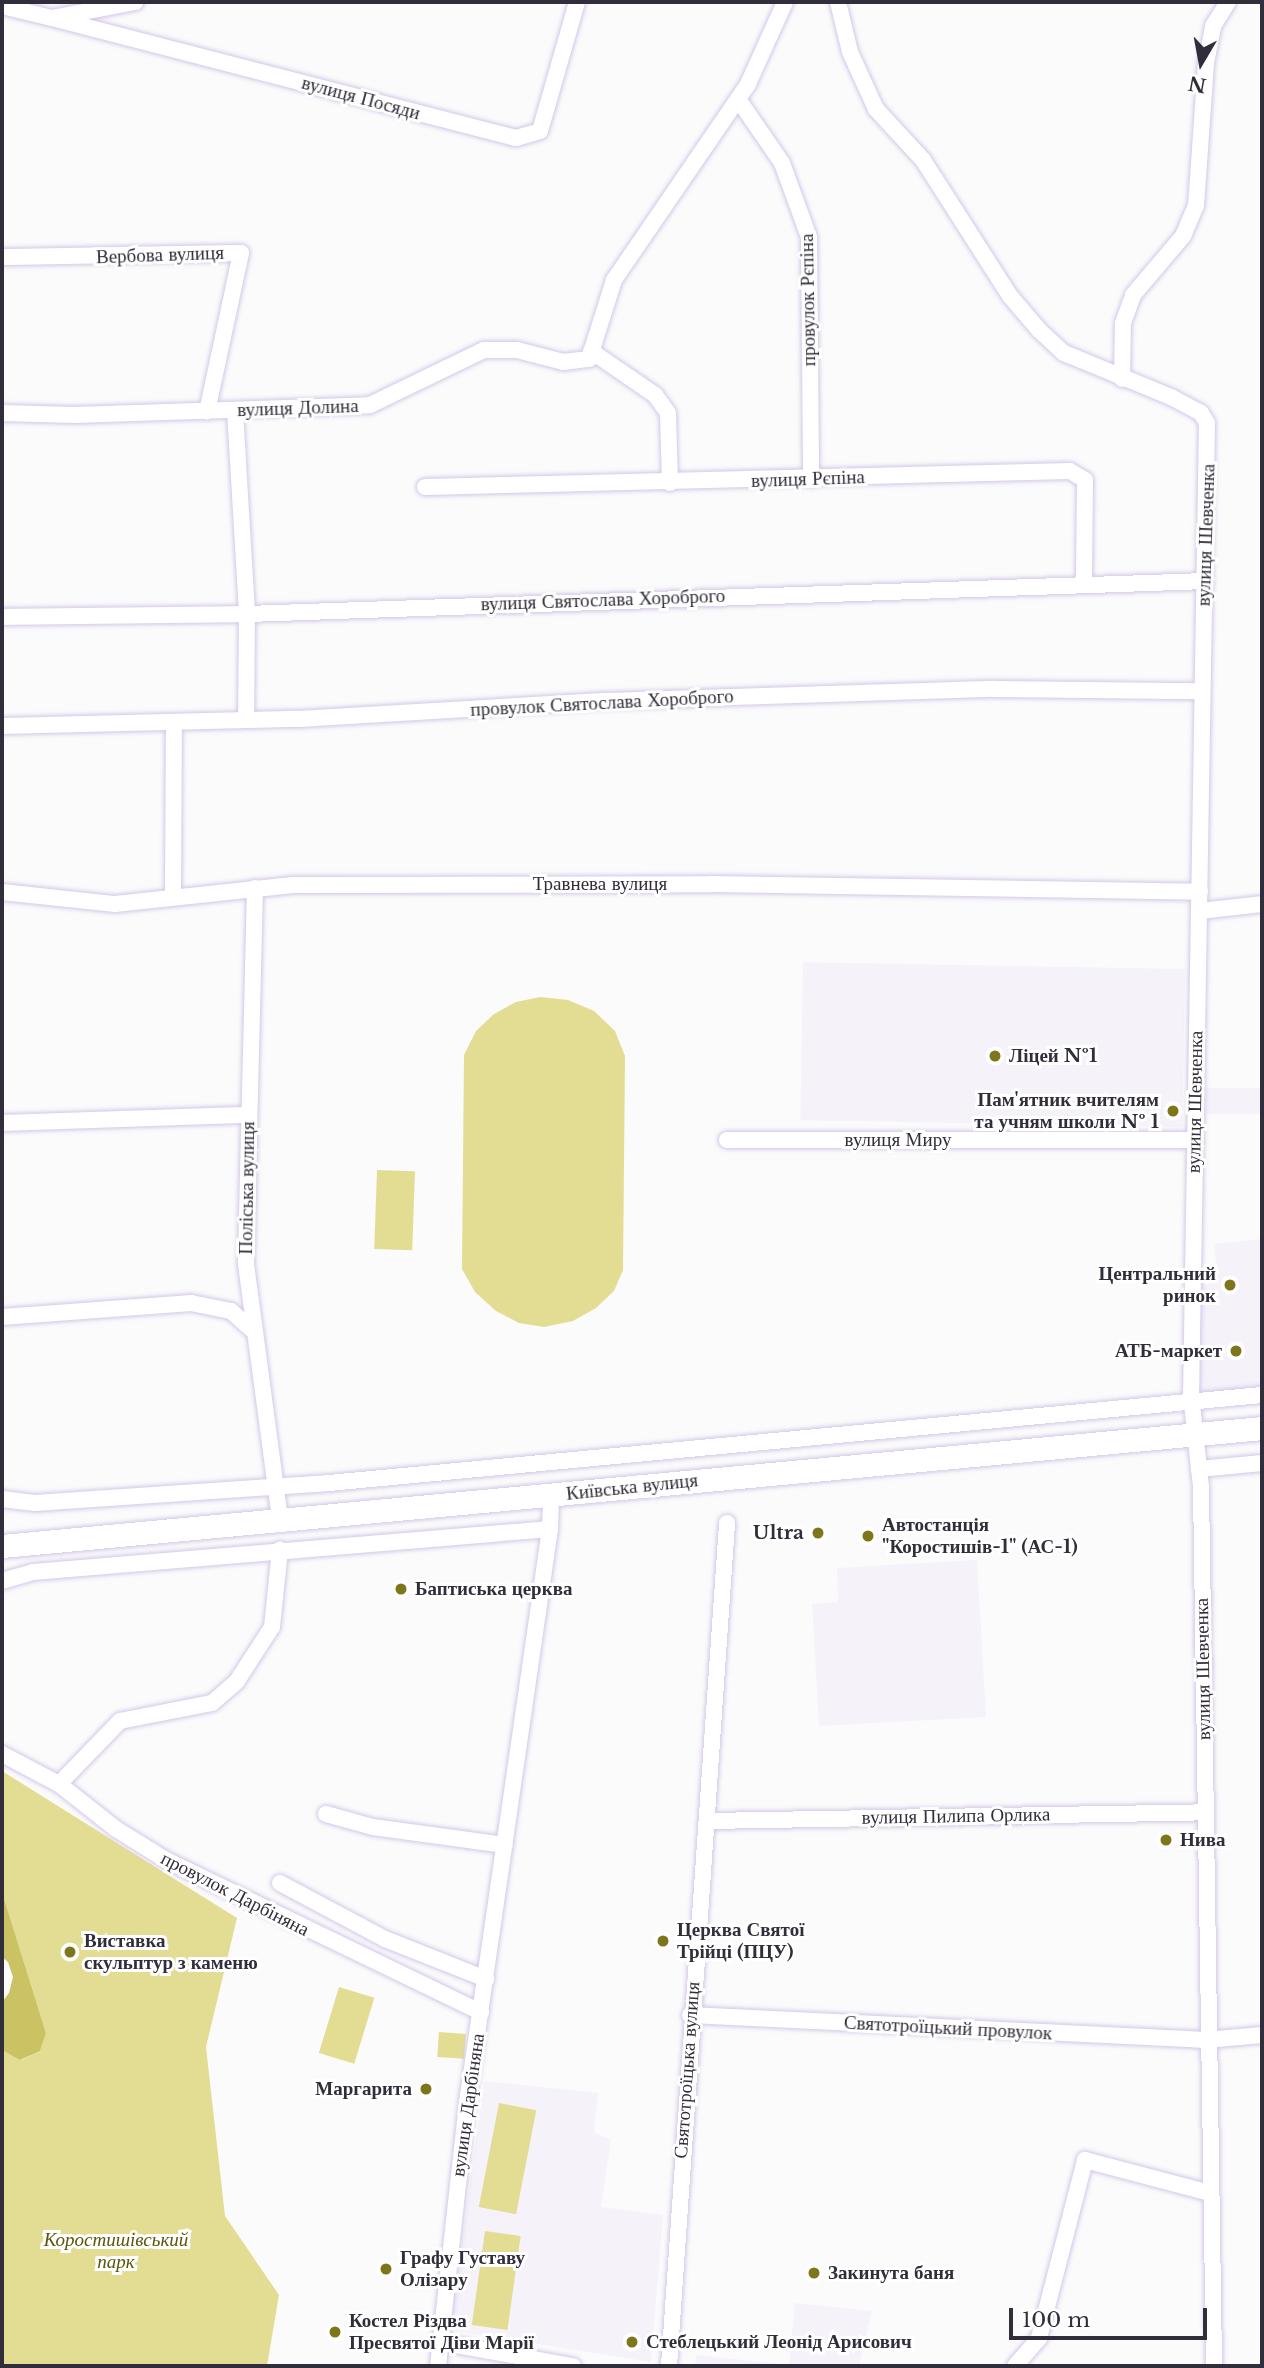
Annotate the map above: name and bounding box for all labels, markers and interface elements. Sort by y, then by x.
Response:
north arrow [1166,28,1236,98]
street label: вулиця Посяди [299,71,423,125]
text: N [1186,71,1208,97]
street label: провулок Рєпіна [795,234,821,366]
street label: Вербова вулиця [96,241,224,269]
street label: вулиця Долина [237,394,359,422]
street label: вулиця Шевченка [1192,463,1220,607]
street label: вулиця Рєпіна [751,466,865,492]
street label: вулиця Святослава Хороброго [480,584,726,616]
street label: провулок Святослава Хороброго [470,685,734,721]
street label: Травнева вулиця [533,873,667,895]
street label: вулиця Шевченка [1182,1031,1208,1173]
place label: Ліцей №1 [1009,1045,1097,1067]
marker: Ліцей №1 [987,1048,1003,1064]
place label: Пам'ятник вчителям та учням школи № 1 [974,1089,1159,1133]
marker: Пам'ятник вчителям та учням школи № 1 [1165,1103,1181,1119]
street label: Поліська вулиця [234,1121,260,1255]
street label: вулиця Миру [845,1129,951,1151]
place label: Центральний ринок [1098,1263,1216,1307]
marker: Центральний ринок [1222,1277,1238,1293]
place label: АТБ-маркет [1115,1340,1222,1362]
marker: АТБ-маркет [1228,1343,1244,1359]
street label: Київська вулиця [565,1469,699,1505]
place label: Автостанція "Коростишів-1" (АС-1) [882,1514,1078,1558]
place label: Ultra [753,1522,804,1544]
marker: Ultra [810,1525,826,1541]
marker: Автостанція "Коростишів-1" (АС-1) [860,1528,876,1544]
place label: Баптиська церква [415,1578,572,1600]
marker: Баптиська церква [393,1581,409,1597]
street label: вулиця Шевченка [1190,1598,1216,1740]
street label: вулиця Пилипа Орлика [862,1803,1050,1829]
place label: Нива [1180,1829,1225,1851]
marker: Нива [1158,1832,1174,1848]
street label: провулок Дарбіняна [157,1847,313,1941]
place label: Церква Святої Трійці (ПЦУ) [677,1919,804,1963]
place label: Виставка скульптур з каменю [84,1930,258,1974]
marker: Церква Святої Трійці (ПЦУ) [655,1933,671,1949]
marker: Виставка скульптур з каменю [62,1944,78,1960]
street label: Святотроїцька вулиця [669,1981,705,2159]
street label: Святотроїцький провулок [843,2011,1053,2045]
street label: вулиця Дарбіняна [447,2032,489,2178]
place label: Маргарита [315,2078,412,2100]
marker: Маргарита [418,2081,434,2097]
park label: Коростишівський парк [44,2229,188,2273]
place label: Графу Густаву Олізару [400,2247,525,2291]
marker: Графу Густаву Олізару [378,2261,394,2277]
place label: Закинута баня [828,2262,954,2284]
marker: Закинута баня [806,2265,822,2281]
scale bar [1012,2294,1210,2338]
text: 100 m [1022,2307,1090,2333]
place label: Костел Різдва Пресвятої Діви Марії [349,2310,534,2354]
marker: Костел Різдва Пресвятої Діви Марії [327,2324,343,2340]
place label: Стеблецький Леонід Арисович [646,2331,912,2353]
marker: Стеблецький Леонід Арисович [624,2334,640,2350]

